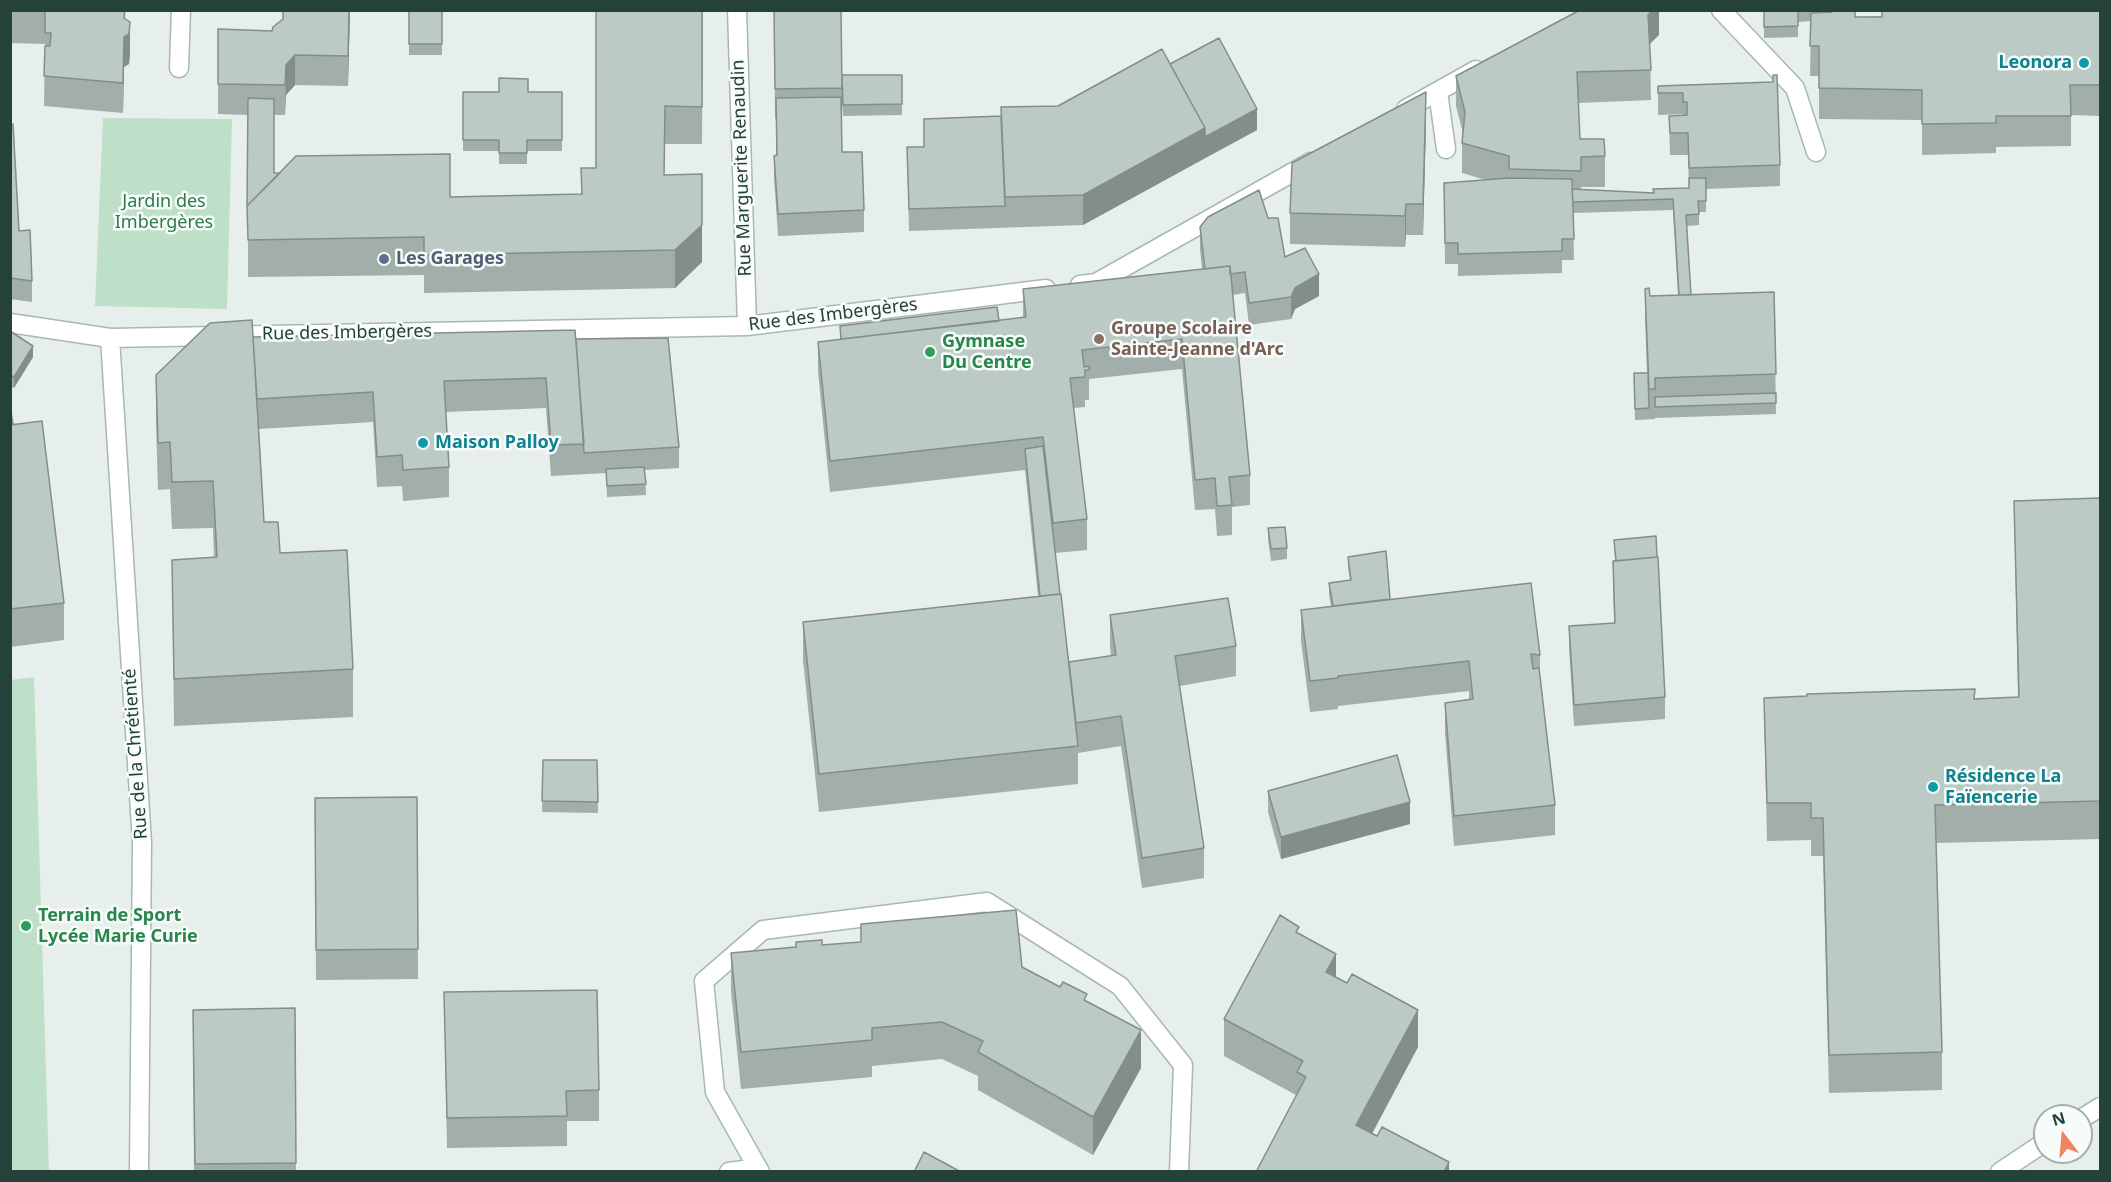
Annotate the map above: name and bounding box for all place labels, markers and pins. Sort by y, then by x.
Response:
place label: Leonora [1999,52,2072,74]
marker: Leonora [2077,56,2091,70]
place label: Les Garages [396,248,504,270]
marker: Les Garages [377,252,391,266]
place label: Groupe Scolaire Sainte-Jeanne d'Arc [1111,318,1284,360]
place label: Gymnase Du Centre [942,331,1032,374]
marker: Groupe Scolaire Sainte-Jeanne d'Arc [1092,332,1106,346]
marker: Gymnase Du Centre [923,345,937,359]
place label: Maison Palloy [435,432,559,454]
marker: Maison Palloy [416,436,430,450]
place label: Résidence La Faïencerie [1945,766,2061,808]
marker: Résidence La Faïencerie [1926,780,1940,794]
place label: Terrain de Sport Lycée Marie Curie [38,905,198,948]
marker: Terrain de Sport Lycée Marie Curie [19,919,33,933]

